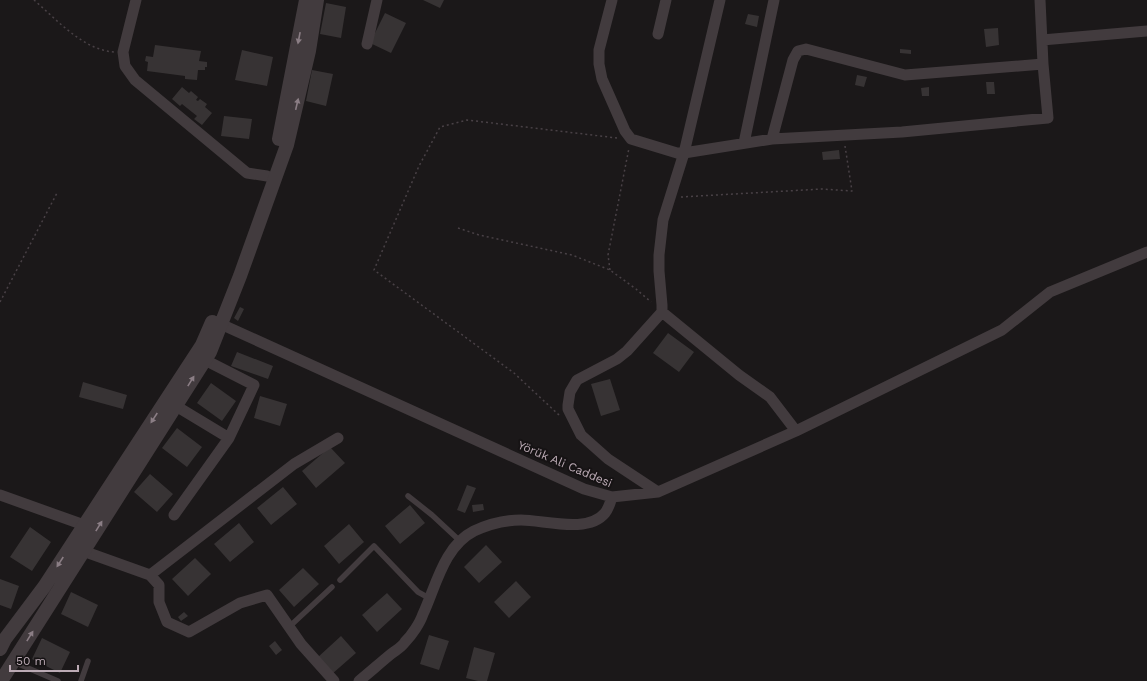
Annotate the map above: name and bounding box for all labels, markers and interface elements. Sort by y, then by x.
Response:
one-way arrow [296,32,302,45]
one-way arrow [294,97,300,110]
one-way arrow [188,375,195,387]
one-way arrow [150,413,158,423]
street label: Yörük Ali Caddesi [516,438,614,490]
one-way arrow [95,521,103,531]
one-way arrow [56,557,64,567]
one-way arrow [26,630,33,642]
scale bar [10,647,78,673]
text: 50 m [16,654,46,668]

